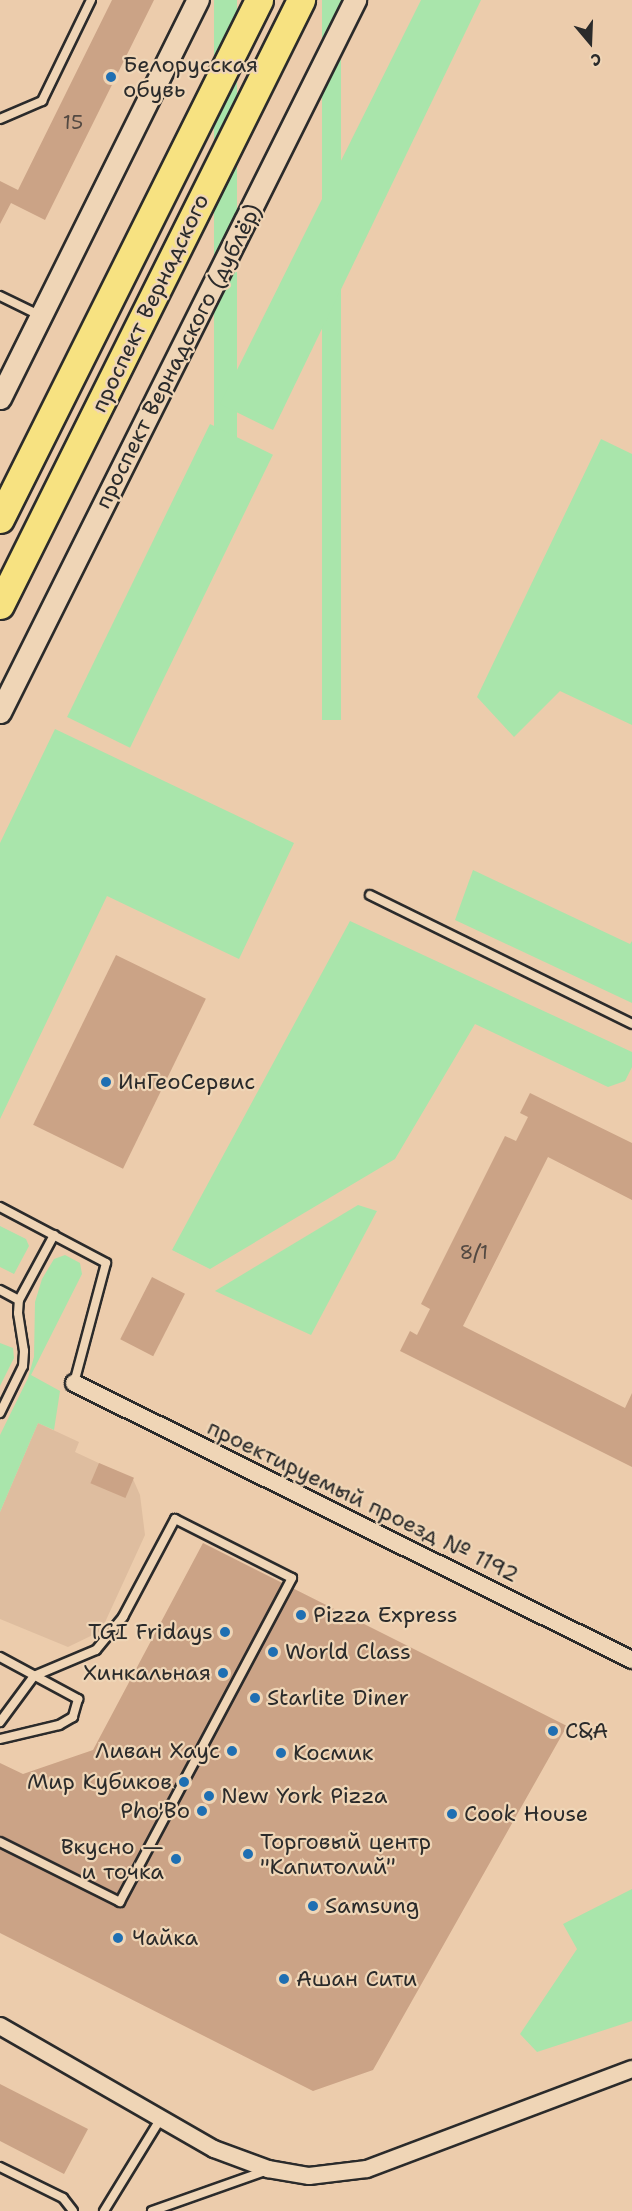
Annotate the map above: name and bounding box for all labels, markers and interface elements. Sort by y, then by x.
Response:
north arrow [560,12,620,72]
text: С [588,48,604,71]
place label: Белорусская обувь [123,51,258,102]
marker: Белорусская обувь [104,70,118,84]
house number: 15 [63,110,83,134]
street label: проспект Вернадского [86,190,214,416]
street label: проспект Вернадского (дублёр) [89,199,267,513]
place label: ИнГеоСервис [118,1069,255,1095]
marker: ИнГеоСервис [99,1075,113,1089]
house number: 8/1 [460,1240,488,1264]
street label: проектируемый проезд № 1192 [203,1414,523,1588]
place label: Pizza Express [313,1602,458,1628]
marker: Pizza Express [294,1608,308,1622]
place label: TGI Fridays [88,1619,213,1645]
marker: TGI Fridays [218,1625,232,1639]
place label: World Class [285,1639,411,1665]
marker: World Class [266,1645,280,1659]
place label: Хинкальная [83,1660,211,1686]
marker: Хинкальная [216,1666,230,1680]
place label: Starlite Diner [267,1685,409,1711]
marker: Starlite Diner [248,1691,262,1705]
place label: C&A [565,1718,608,1744]
marker: C&A [546,1724,560,1738]
place label: Ливан Хаус [95,1738,220,1764]
place label: Космик [293,1740,373,1766]
marker: Ливан Хаус [225,1744,239,1758]
marker: Космик [274,1746,288,1760]
place label: Мир Кубиков [27,1769,172,1795]
marker: Мир Кубиков [177,1775,191,1789]
place label: New York Pizza [221,1783,387,1809]
marker: New York Pizza [202,1789,216,1803]
place label: Pho'Bo [120,1798,190,1824]
place label: Cook House [464,1801,588,1827]
marker: Pho'Bo [195,1804,209,1818]
marker: Cook House [445,1807,459,1821]
place label: Торговый центр "Капитолий" [260,1828,431,1880]
place label: Вкусно — и точка [61,1833,164,1885]
marker: Торговый центр "Капитолий" [241,1847,255,1861]
marker: Вкусно — и точка [169,1852,183,1866]
place label: Samsung [325,1893,419,1919]
marker: Samsung [306,1899,320,1913]
place label: Чайка [132,1925,198,1951]
marker: Чайка [109,1929,127,1947]
place label: Ашан Сити [296,1966,417,1992]
marker: Ашан Сити [277,1972,291,1986]

